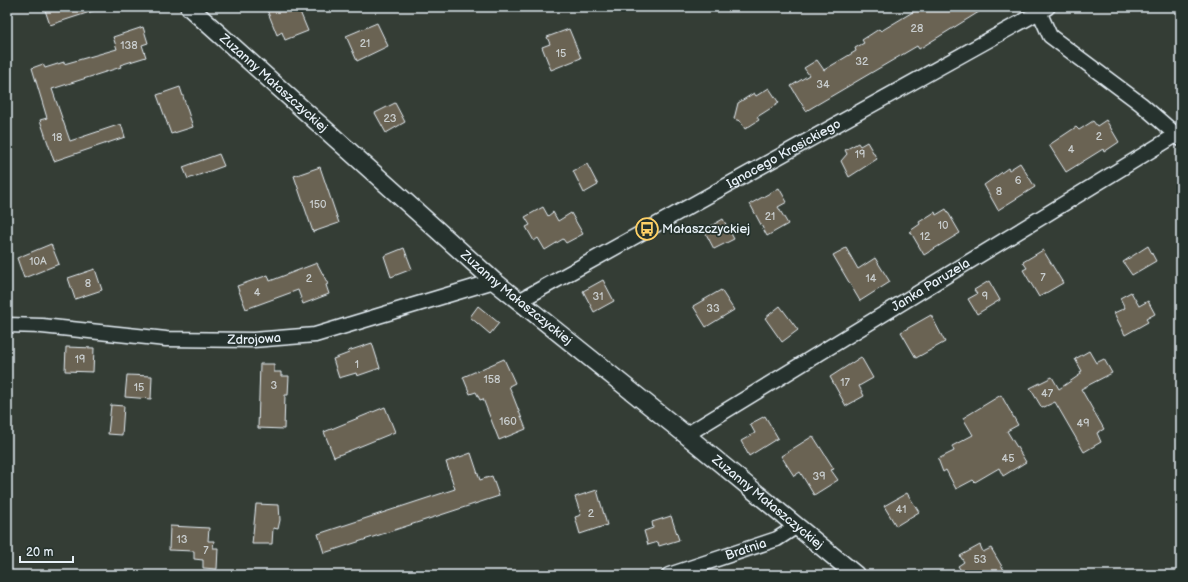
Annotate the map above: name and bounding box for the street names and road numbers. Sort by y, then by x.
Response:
street label: Zuzanny Małaszczyckiej [216,30,331,136]
street label: Ignacego Krasickiego [724,116,844,192]
street label: Zuzanny Małaszczyckiej [457,246,575,349]
street label: Janka Paruzela [889,255,973,315]
street label: Zdrojowa [226,330,282,348]
street label: Zuzanny Małaszczyckiej [708,451,827,553]
street label: Bratnia [723,535,769,564]

